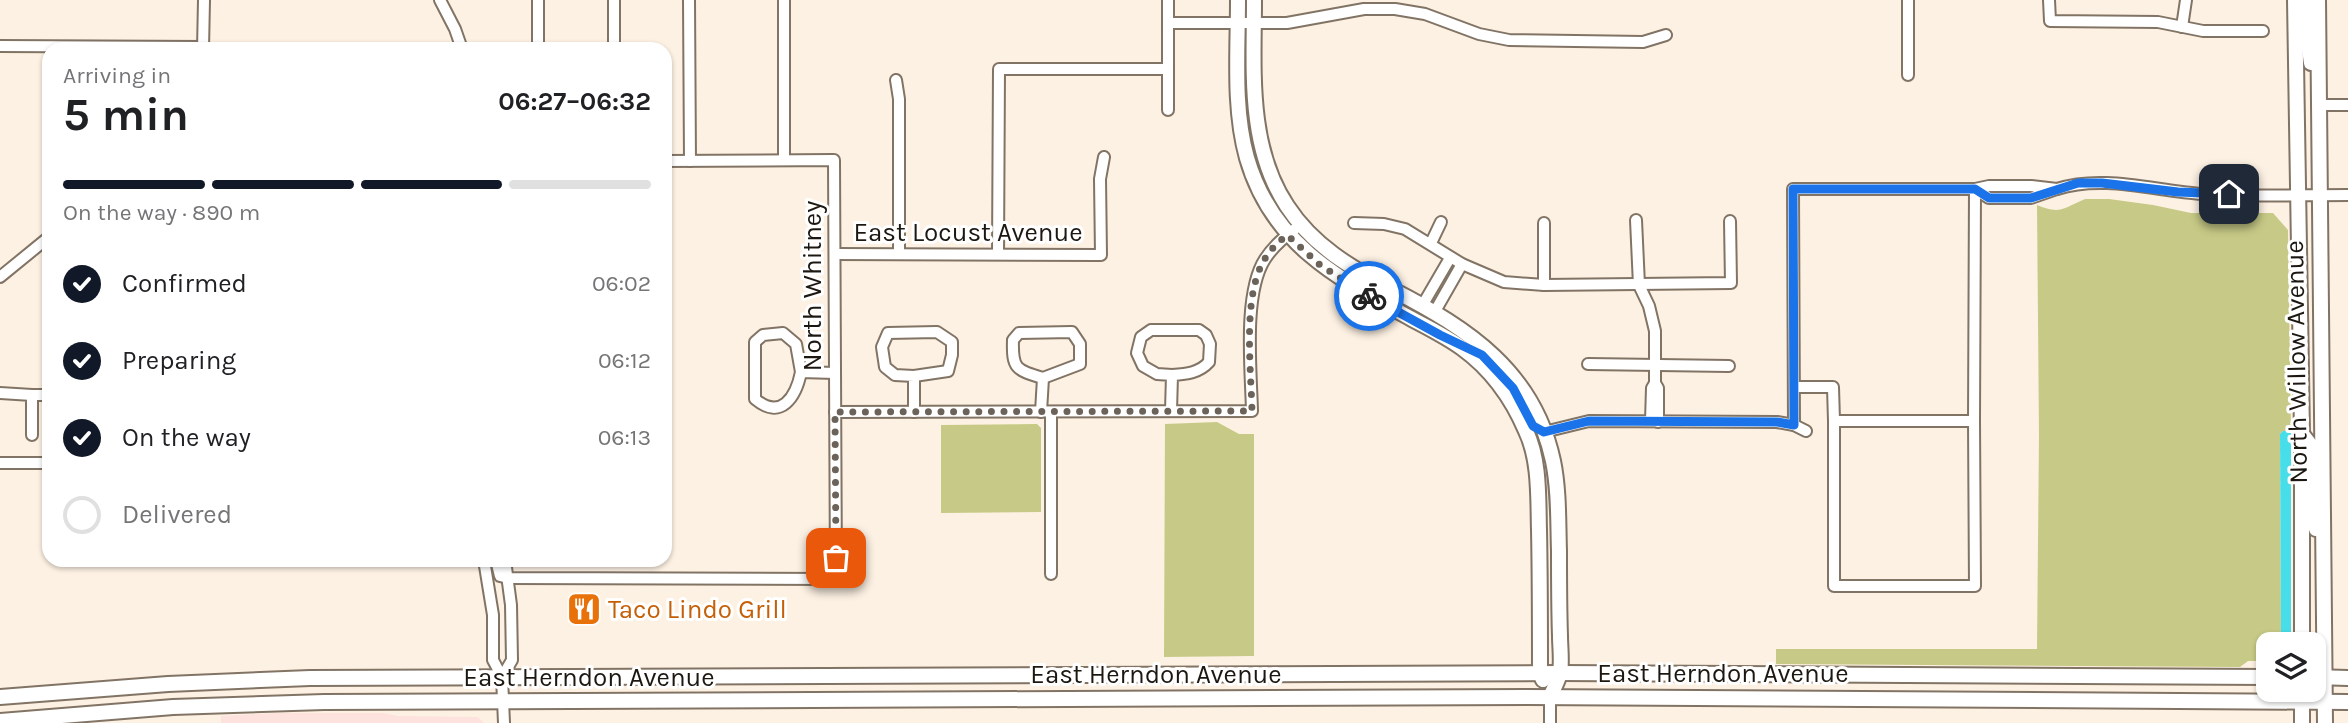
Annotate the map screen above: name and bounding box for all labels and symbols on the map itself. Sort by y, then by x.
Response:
pin [2199,164,2259,224]
street label: North Whitney [797,201,828,371]
street label: East Locust Avenue [853,217,1083,248]
street label: North Willow Avenue [2279,240,2314,484]
courier [1334,261,1404,331]
pin [806,528,866,588]
restaurant icon: Taco Lindo Grill [565,590,603,628]
place label: Taco Lindo Grill [608,594,787,625]
street label: East Herndon Avenue [1597,658,1849,689]
street label: East Herndon Avenue [1030,659,1282,690]
street label: East Herndon Avenue [463,662,715,693]

